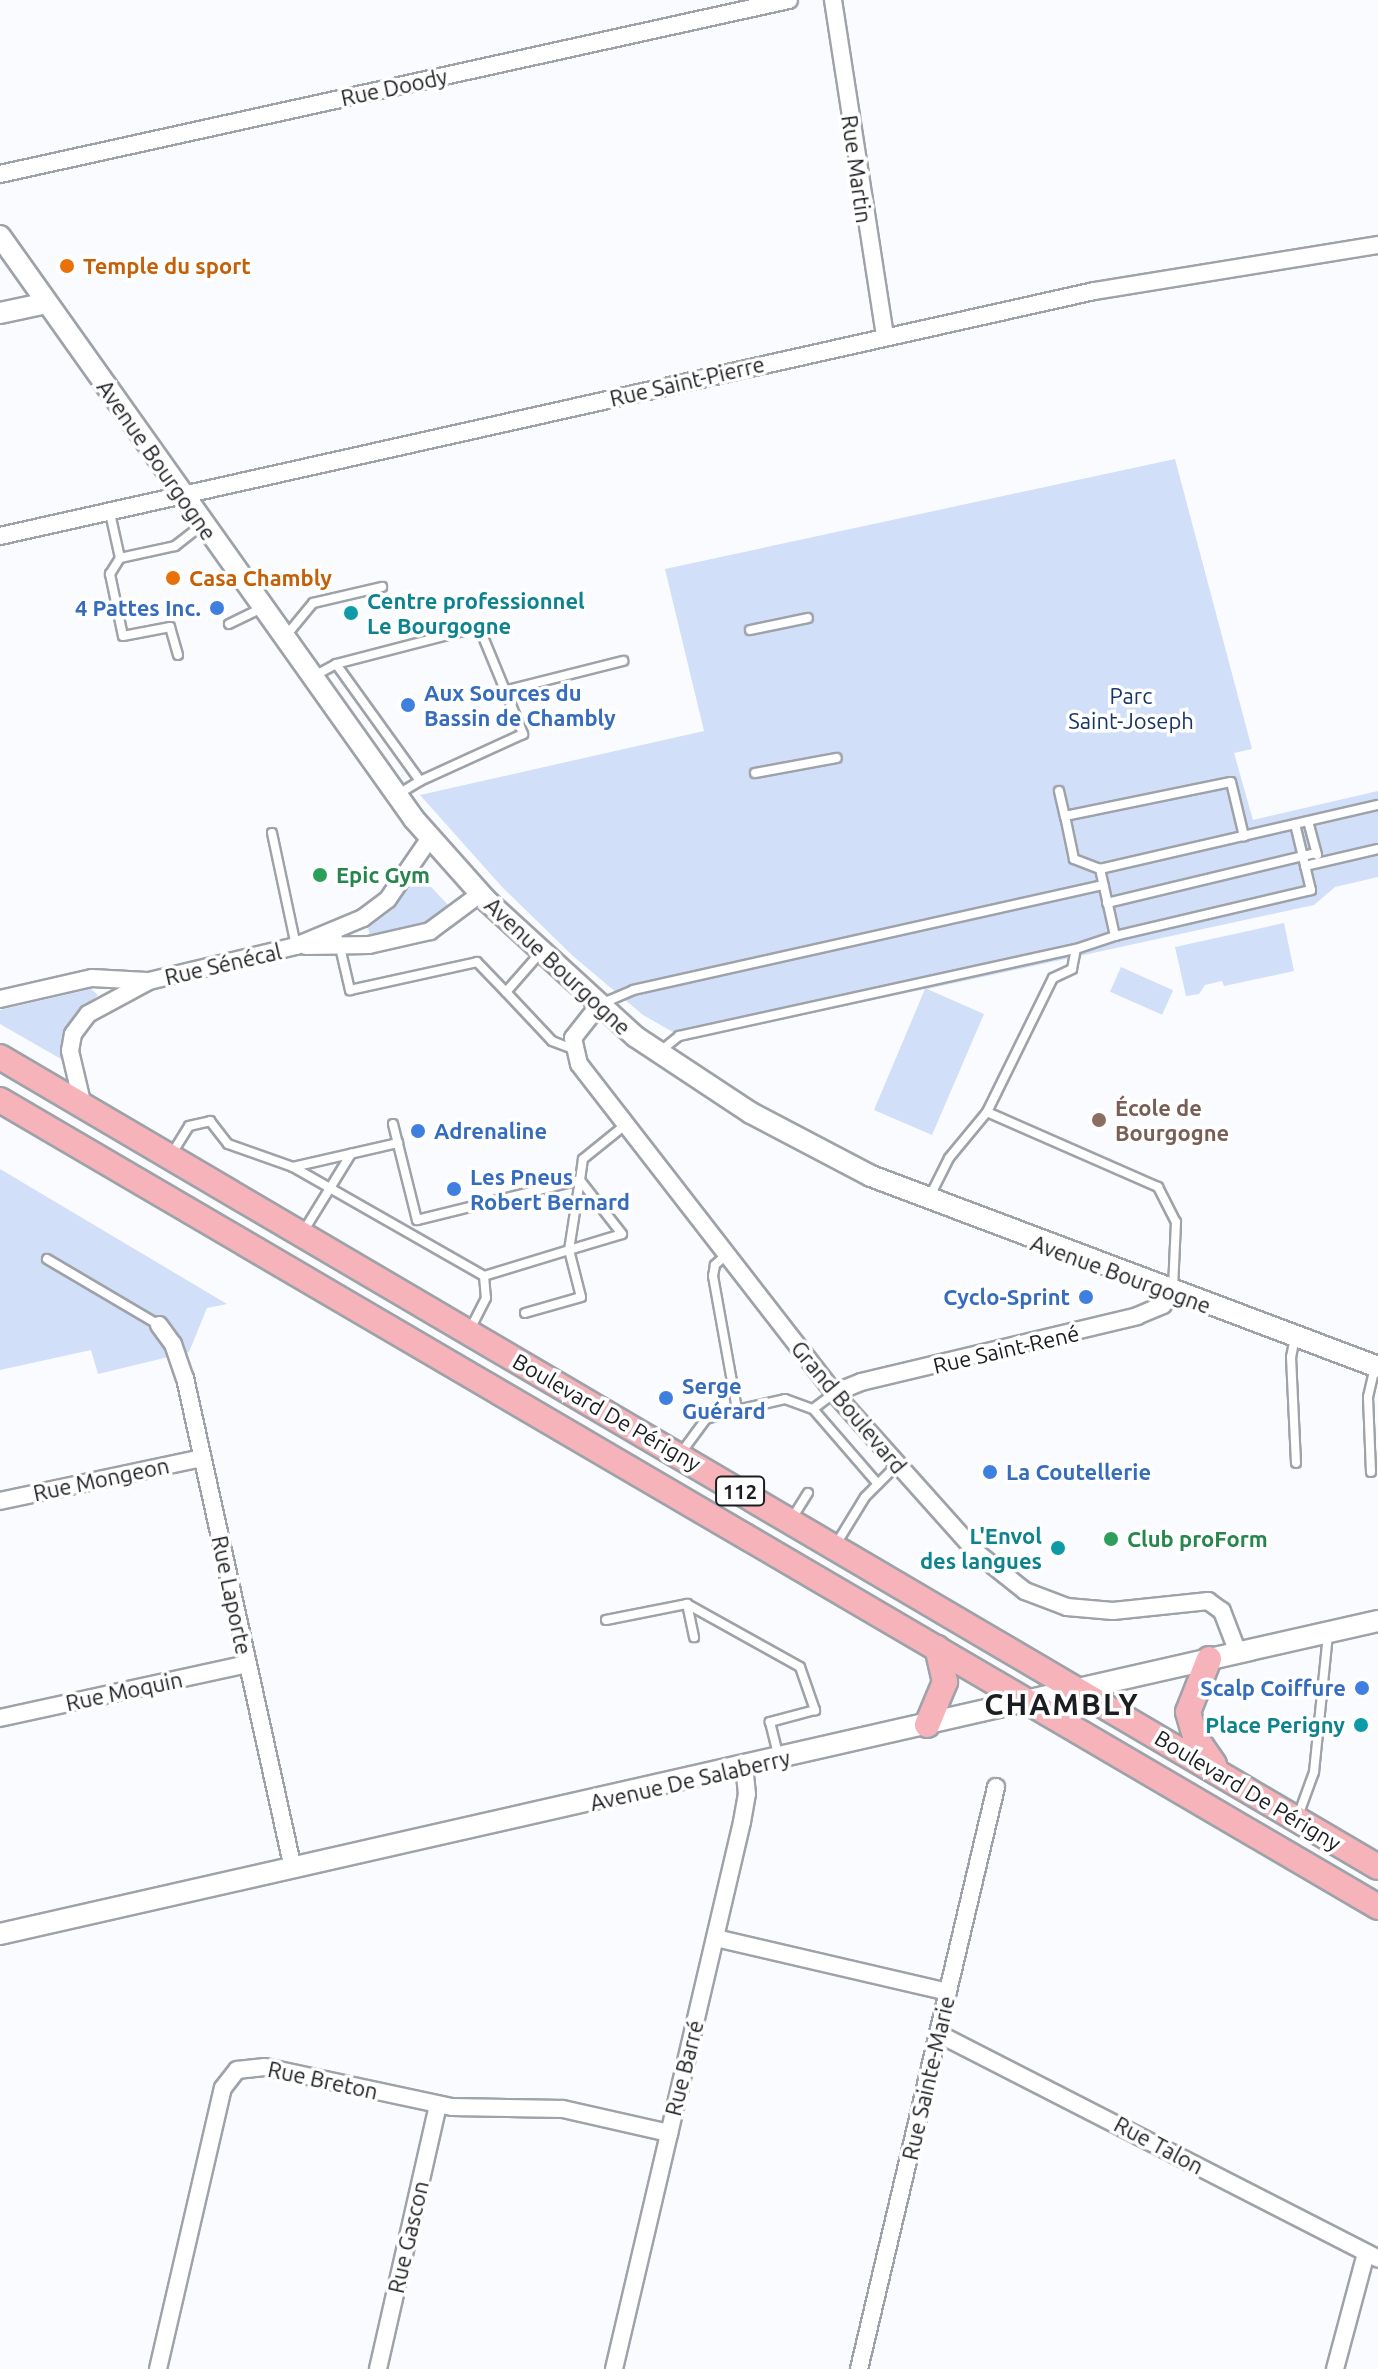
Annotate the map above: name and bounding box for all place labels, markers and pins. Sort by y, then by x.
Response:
place label: Temple du sport [83,253,251,279]
marker: Temple du sport [58,257,76,275]
place label: Casa Chambly [189,565,332,591]
marker: Casa Chambly [164,569,182,587]
place label: Centre professionnel Le Bourgogne [367,587,585,638]
place label: 4 Pattes Inc. [75,595,201,621]
marker: 4 Pattes Inc. [208,599,226,617]
marker: Centre professionnel Le Bourgogne [342,604,360,622]
place label: Aux Sources du Bassin de Chambly [424,679,616,730]
marker: Aux Sources du Bassin de Chambly [399,696,417,714]
place label: Epic Gym [336,862,430,888]
marker: Epic Gym [311,866,329,884]
place label: École de Bourgogne [1115,1094,1229,1146]
marker: École de Bourgogne [1090,1111,1108,1129]
place label: Adrenaline [434,1118,547,1144]
marker: Adrenaline [409,1122,427,1140]
place label: Les Pneus Robert Bernard [470,1163,630,1214]
marker: Les Pneus Robert Bernard [445,1180,463,1198]
place label: Cyclo-Sprint [943,1284,1070,1310]
marker: Cyclo-Sprint [1077,1288,1095,1306]
place label: Serge Guérard [682,1372,766,1424]
marker: Serge Guérard [657,1389,675,1407]
place label: La Coutellerie [1006,1459,1151,1485]
marker: La Coutellerie [981,1463,999,1481]
place label: L'Envol des langues [920,1522,1042,1574]
place label: Club proForm [1127,1526,1268,1552]
marker: Club proForm [1102,1530,1120,1548]
marker: L'Envol des langues [1049,1539,1067,1557]
place label: Scalp Coiffure [1200,1675,1346,1701]
marker: Scalp Coiffure [1353,1679,1371,1697]
place label: Place Perigny [1205,1712,1345,1738]
marker: Place Perigny [1352,1716,1370,1734]

